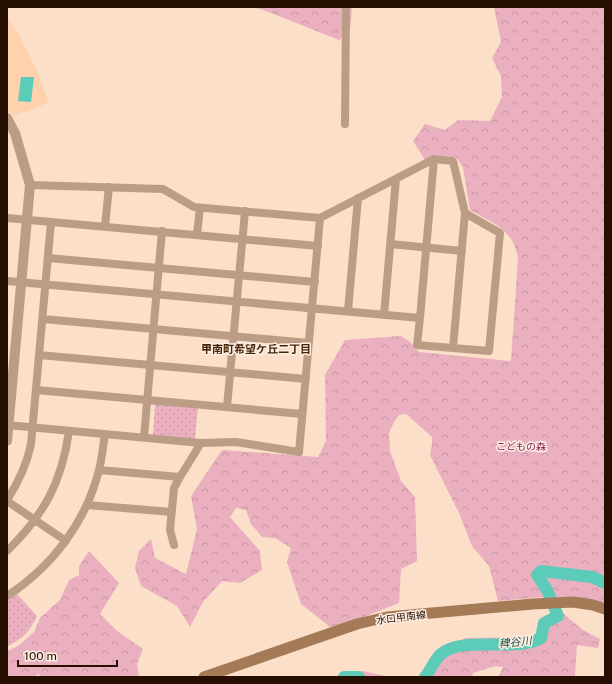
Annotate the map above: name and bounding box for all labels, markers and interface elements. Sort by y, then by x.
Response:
district label: 甲南町希望ケ丘二丁目 [201,343,311,355]
park label: こどもの森 [496,440,546,452]
street label: 水口甲南線 [375,608,427,626]
water label: 稗谷川 [498,634,533,650]
scale bar [18,642,117,668]
text: 100 m [24,649,57,663]

